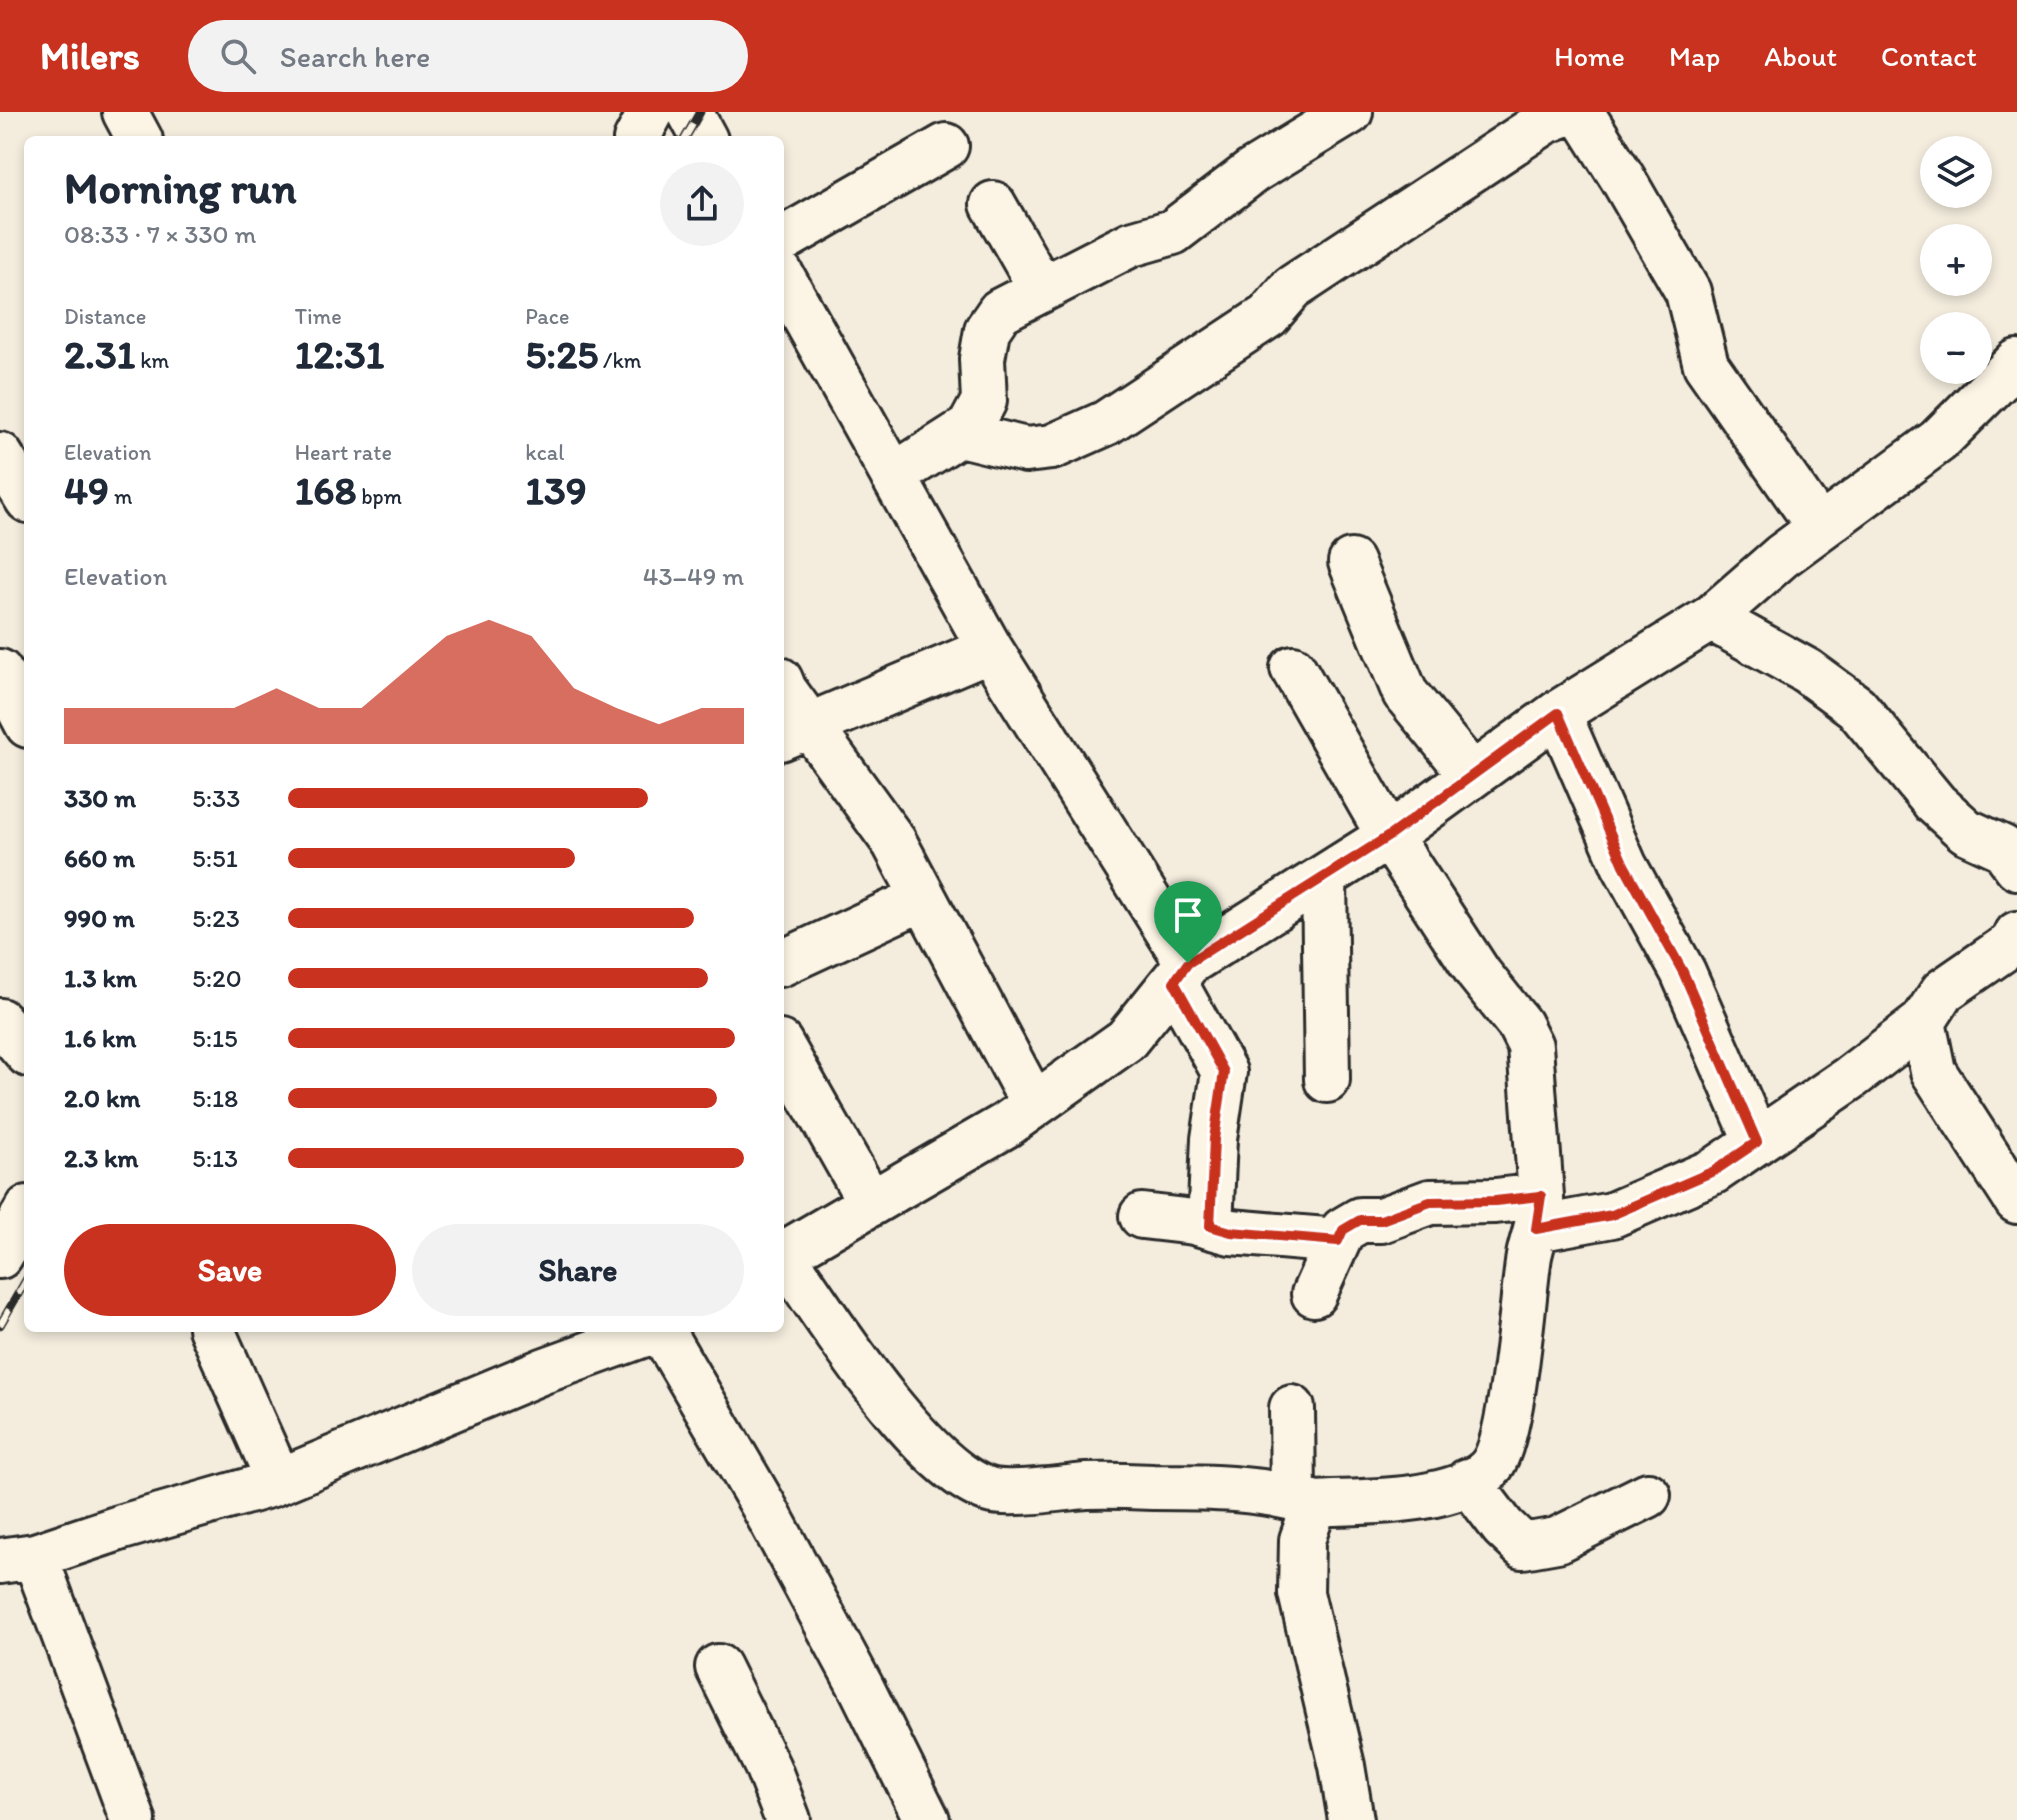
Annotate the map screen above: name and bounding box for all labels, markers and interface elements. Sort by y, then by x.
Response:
search box [188,20,748,92]
text: Milers [40,33,140,79]
icon: search [216,34,260,78]
text: Search here [280,38,430,75]
text: Home [1554,39,1625,73]
text: Map [1669,39,1720,73]
text: About [1764,39,1837,73]
text: Contact [1881,39,1977,73]
map controls [1920,136,1992,384]
button: layers [1920,136,1992,208]
text: Morning run [64,161,297,214]
button: share [660,162,744,246]
text: 08:33 · 7 × 330 m [64,218,256,250]
button: + [1920,224,1992,296]
text: Distance [64,303,146,330]
text: Time [295,303,342,330]
text: Pace [525,303,569,330]
button: − [1920,312,1992,384]
text: 2.31 [64,330,135,378]
text: 12:31 [295,330,384,378]
text: 5:25 [525,330,598,378]
text: km [135,347,169,374]
text: /km [598,347,641,374]
text: Elevation [64,439,151,466]
text: Heart rate [295,439,392,466]
text: kcal [525,439,564,466]
text: 49 [64,466,109,514]
text: 168 [295,466,356,514]
text: 139 [525,466,587,514]
text: m [109,483,132,510]
text: bpm [356,483,402,510]
text: Elevation [64,560,167,592]
text: 43–49 m [643,560,744,592]
text: 330 m [64,782,136,814]
text: 5:33 [192,782,240,814]
text: 660 m [64,842,135,874]
text: 5:51 [192,842,238,874]
pin [1154,881,1222,963]
icon: arrive [1166,893,1210,937]
text: 990 m [64,902,135,934]
text: 5:23 [192,902,240,934]
text: 1.3 km [64,962,137,994]
text: 5:20 [192,962,242,994]
text: 1.6 km [64,1022,136,1054]
text: 5:15 [192,1022,238,1054]
text: 2.0 km [64,1082,140,1114]
text: 5:18 [192,1082,238,1114]
text: 2.3 km [64,1142,138,1174]
text: 5:13 [192,1142,238,1174]
button: Save [64,1224,396,1316]
button: Share [412,1224,744,1316]

